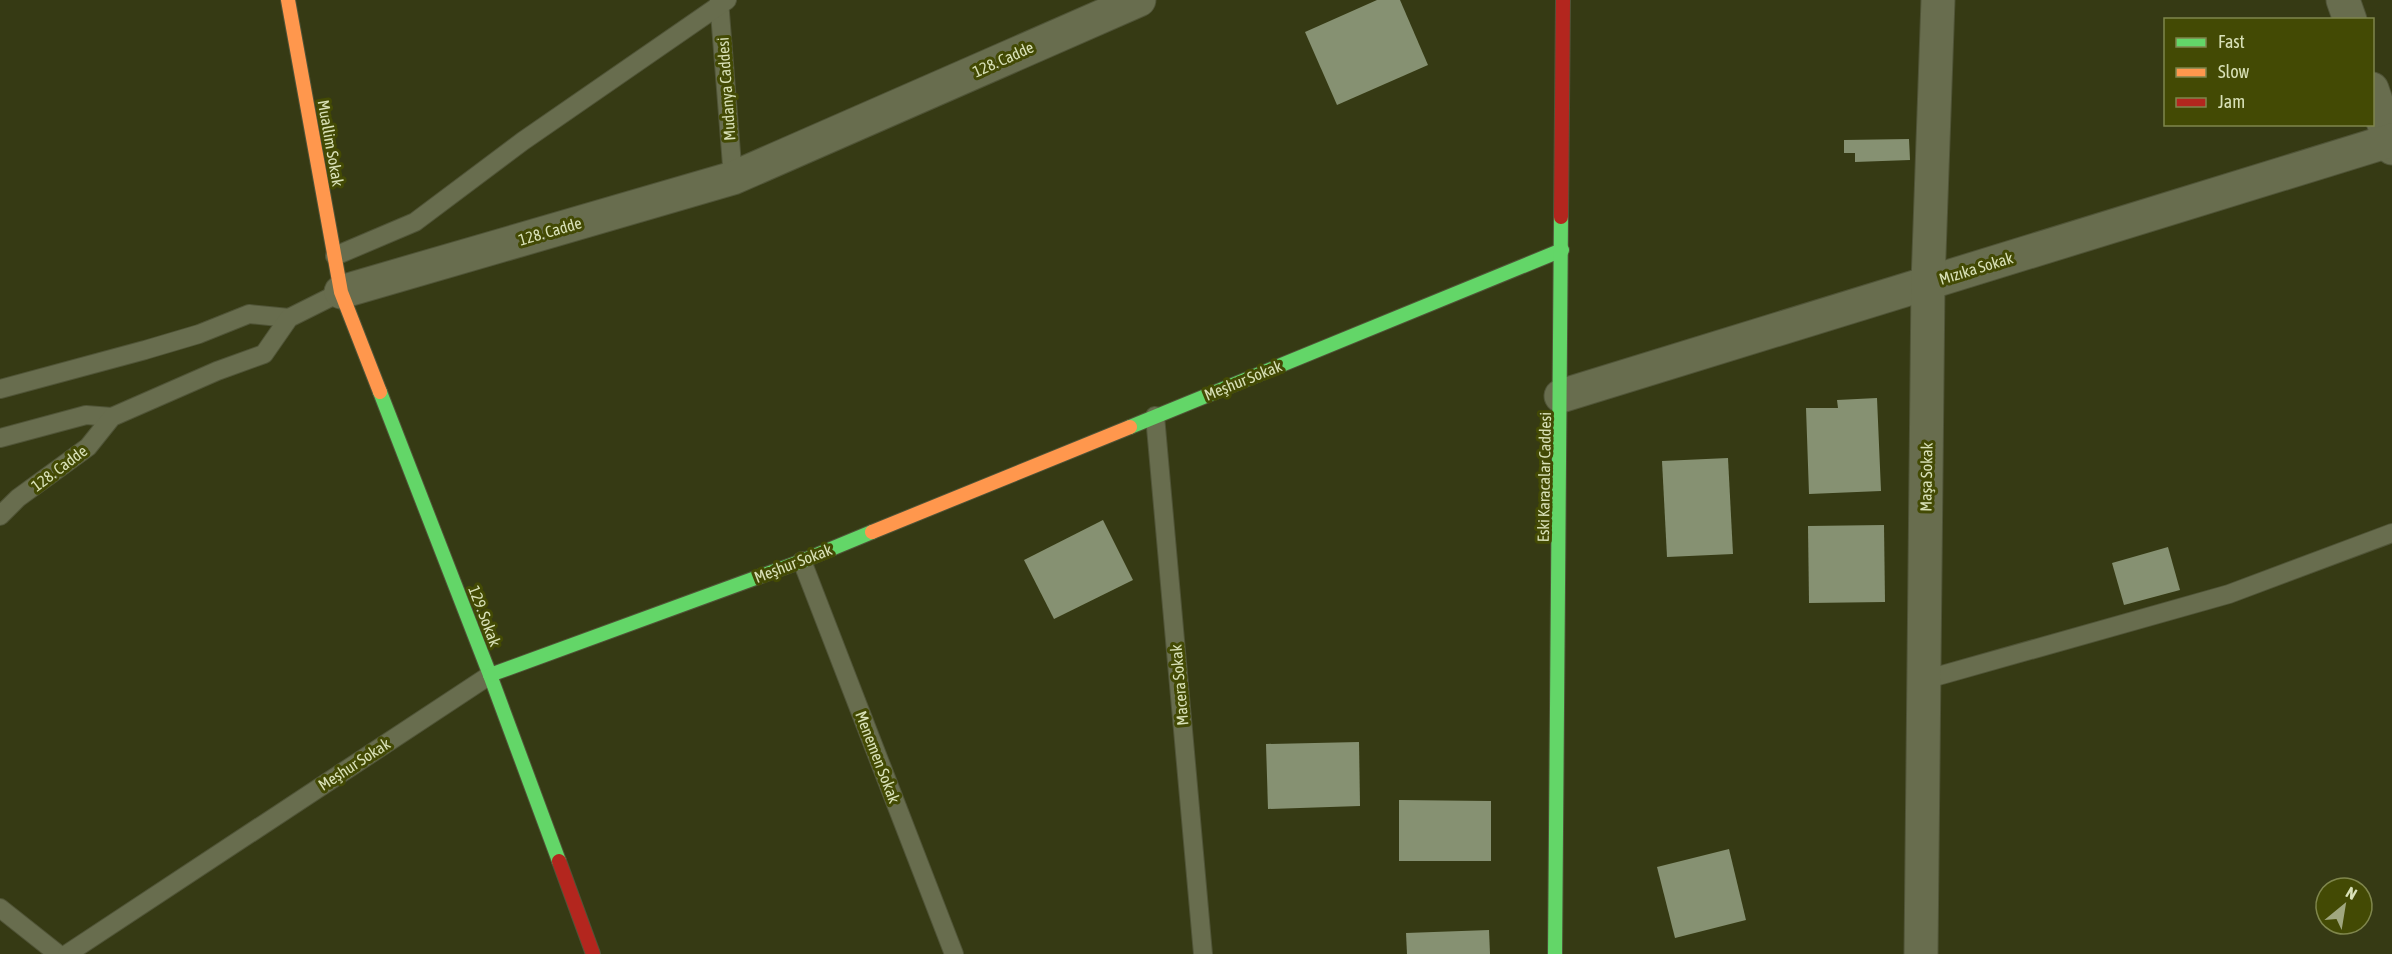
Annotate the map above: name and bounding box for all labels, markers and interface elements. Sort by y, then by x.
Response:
legend [2164,18,2374,126]
text: Fast [2218,31,2245,52]
street label: Mudanya Caddesi [713,37,740,141]
street label: 128. Cadde [970,38,1036,80]
text: Slow [2218,61,2249,82]
text: Jam [2218,91,2245,112]
street label: Muallim Sokak [315,98,347,188]
street label: 128. Cadde [516,213,584,249]
street label: Mızıka Sokak [1937,248,2015,288]
street label: Meşhur Sokak [1202,356,1285,405]
street label: Eski Karacalar Caddesi [1534,412,1554,542]
street label: 128. Cadde [28,441,90,495]
street label: Maşa Sokak [1916,442,1937,512]
street label: Meşhur Sokak [752,540,835,587]
street label: 129. Sokak [465,583,505,649]
street label: Macera Sokak [1166,644,1192,726]
street label: Menemen Sokak [852,708,904,806]
street label: Meşhur Sokak [315,734,394,795]
north arrow [2314,876,2374,936]
text: N [2343,883,2360,903]

